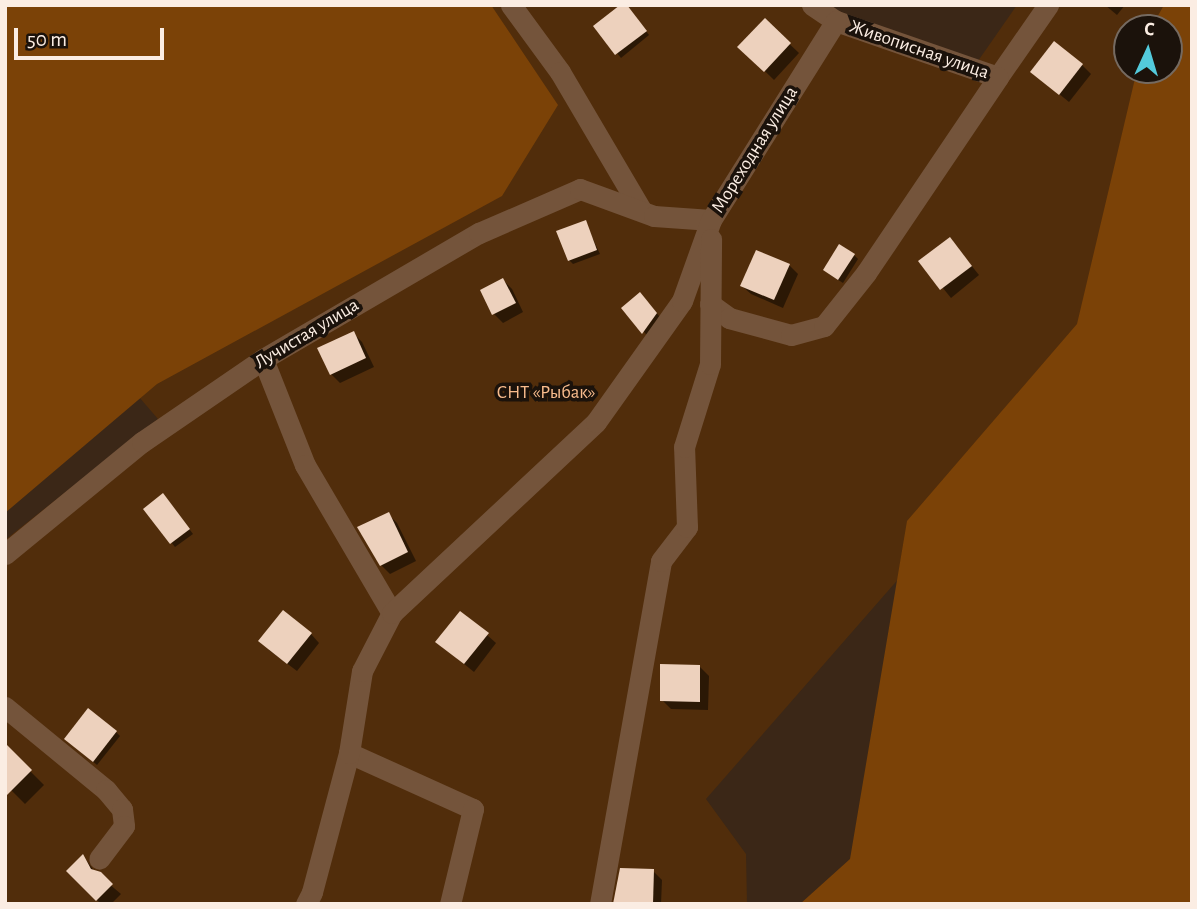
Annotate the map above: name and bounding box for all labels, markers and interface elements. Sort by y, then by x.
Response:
scale bar [18,14,168,58]
north arrow [1113,14,1183,84]
street label: Живописная улица [846,15,992,85]
text: С [1143,20,1155,39]
text: 50 m [27,29,67,50]
street label: Мореходная улица [707,82,803,218]
street label: Лучистая улица [251,294,363,374]
park label: СНТ «Рыбак» [496,382,596,404]

